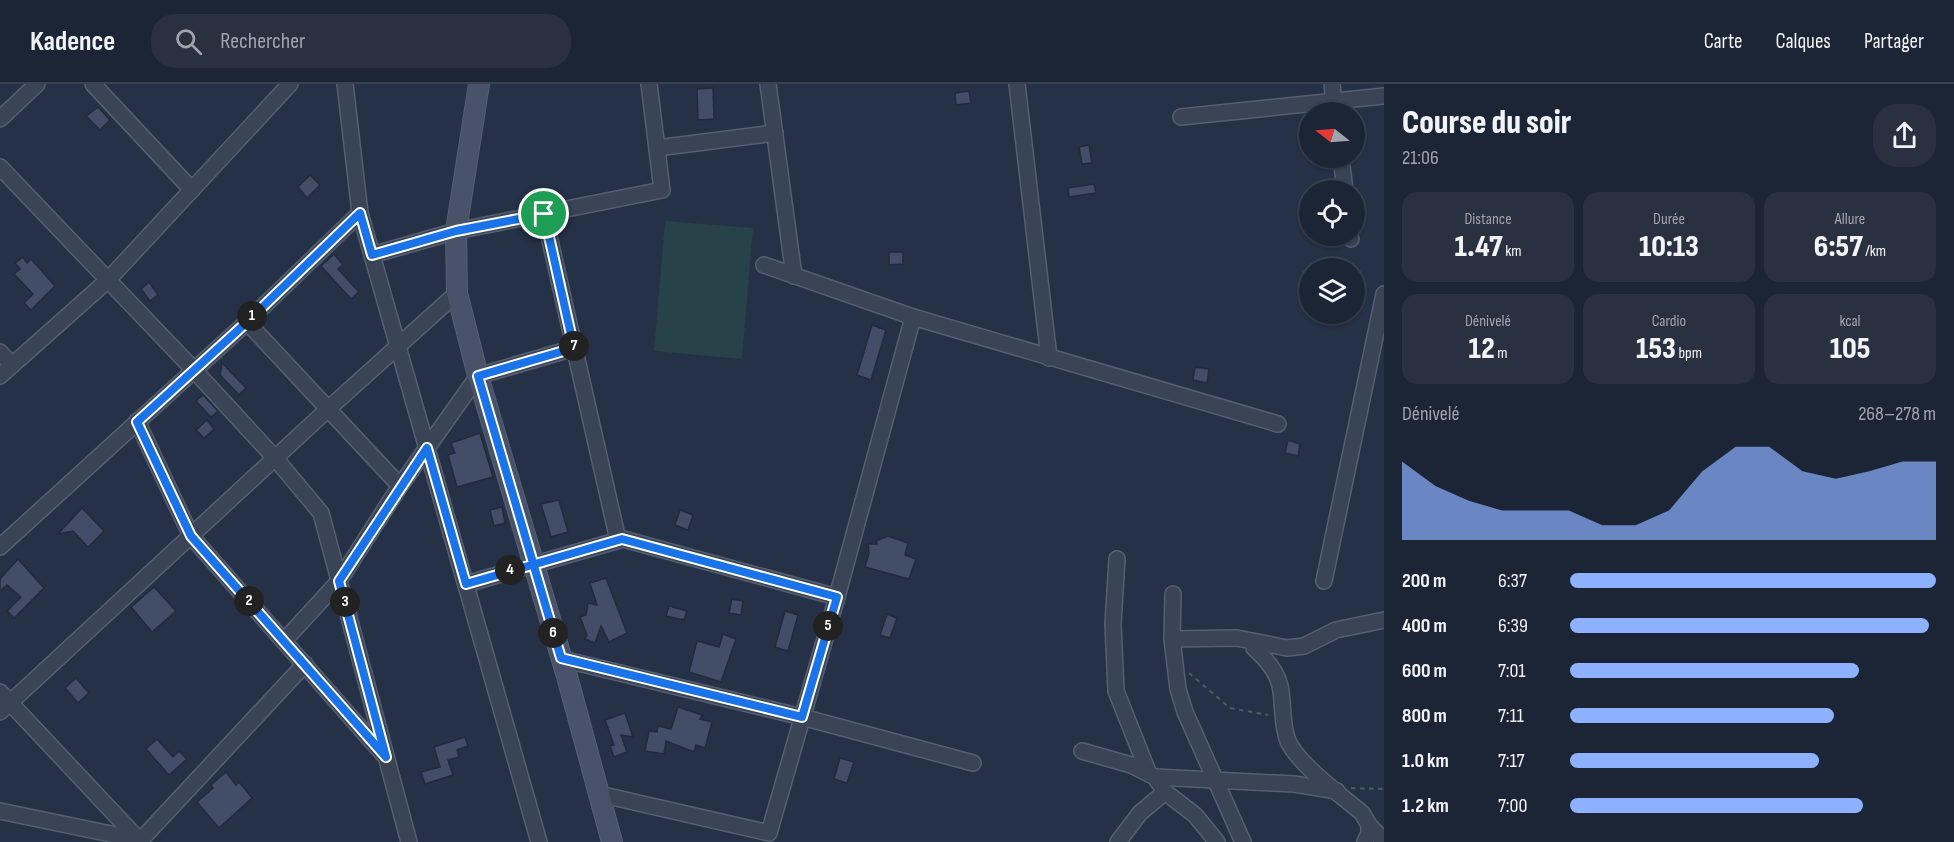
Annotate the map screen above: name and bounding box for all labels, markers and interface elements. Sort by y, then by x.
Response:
search box [151,14,571,68]
text: Kadence [30,25,115,58]
icon: search [172,25,205,58]
text: Rechercher [220,28,305,55]
text: Carte [1704,29,1743,54]
text: Calques [1776,29,1831,54]
text: Partager [1864,29,1924,54]
north arrow [1299,102,1365,168]
map controls [1299,102,1365,324]
text: Course du soir [1402,103,1571,143]
button: share [1873,104,1936,167]
text: 21:06 [1402,146,1439,170]
button: locate [1299,180,1365,246]
pin [518,188,569,239]
icon: arrive [527,197,560,230]
text: Distance [1464,210,1512,229]
text: Durée [1653,210,1685,229]
text: Allure [1835,210,1865,229]
text: 1.47 [1454,229,1503,265]
text: 10:13 [1639,229,1699,265]
text: 6:57 [1814,229,1863,265]
text: km [1503,242,1522,261]
text: /km [1863,242,1886,261]
button: layers [1299,258,1365,324]
pin: 1 [237,301,267,331]
text: 1 [249,306,255,325]
text: Dénivelé [1465,312,1511,331]
text: Cardio [1652,312,1686,331]
text: kcal [1839,312,1861,331]
pin: 7 [559,331,589,361]
text: 12 [1469,331,1495,367]
text: 153 [1636,331,1676,367]
text: 105 [1830,331,1870,367]
text: 7 [571,336,577,355]
text: m [1495,344,1507,363]
text: bpm [1676,344,1702,363]
text: Dénivelé [1402,402,1460,426]
text: 268–278 m [1858,402,1936,426]
pin: 4 [495,555,525,585]
text: 4 [506,560,514,579]
text: 200 m [1402,569,1446,593]
text: 6:37 [1498,569,1527,593]
pin: 2 [234,586,264,616]
pin: 3 [330,587,360,617]
text: 2 [245,591,253,610]
text: 3 [341,592,349,611]
pin: 5 [813,611,843,641]
text: 400 m [1402,614,1447,638]
text: 6:39 [1498,614,1528,638]
text: 5 [824,616,832,635]
pin: 6 [538,618,568,648]
text: 6 [549,623,557,642]
text: 600 m [1402,659,1447,683]
text: 7:01 [1498,659,1526,683]
text: 800 m [1402,704,1447,728]
text: 7:11 [1498,704,1524,728]
text: 1.0 km [1402,749,1449,773]
text: 7:17 [1498,749,1525,773]
text: 1.2 km [1402,794,1449,818]
text: 7:00 [1498,794,1527,818]

